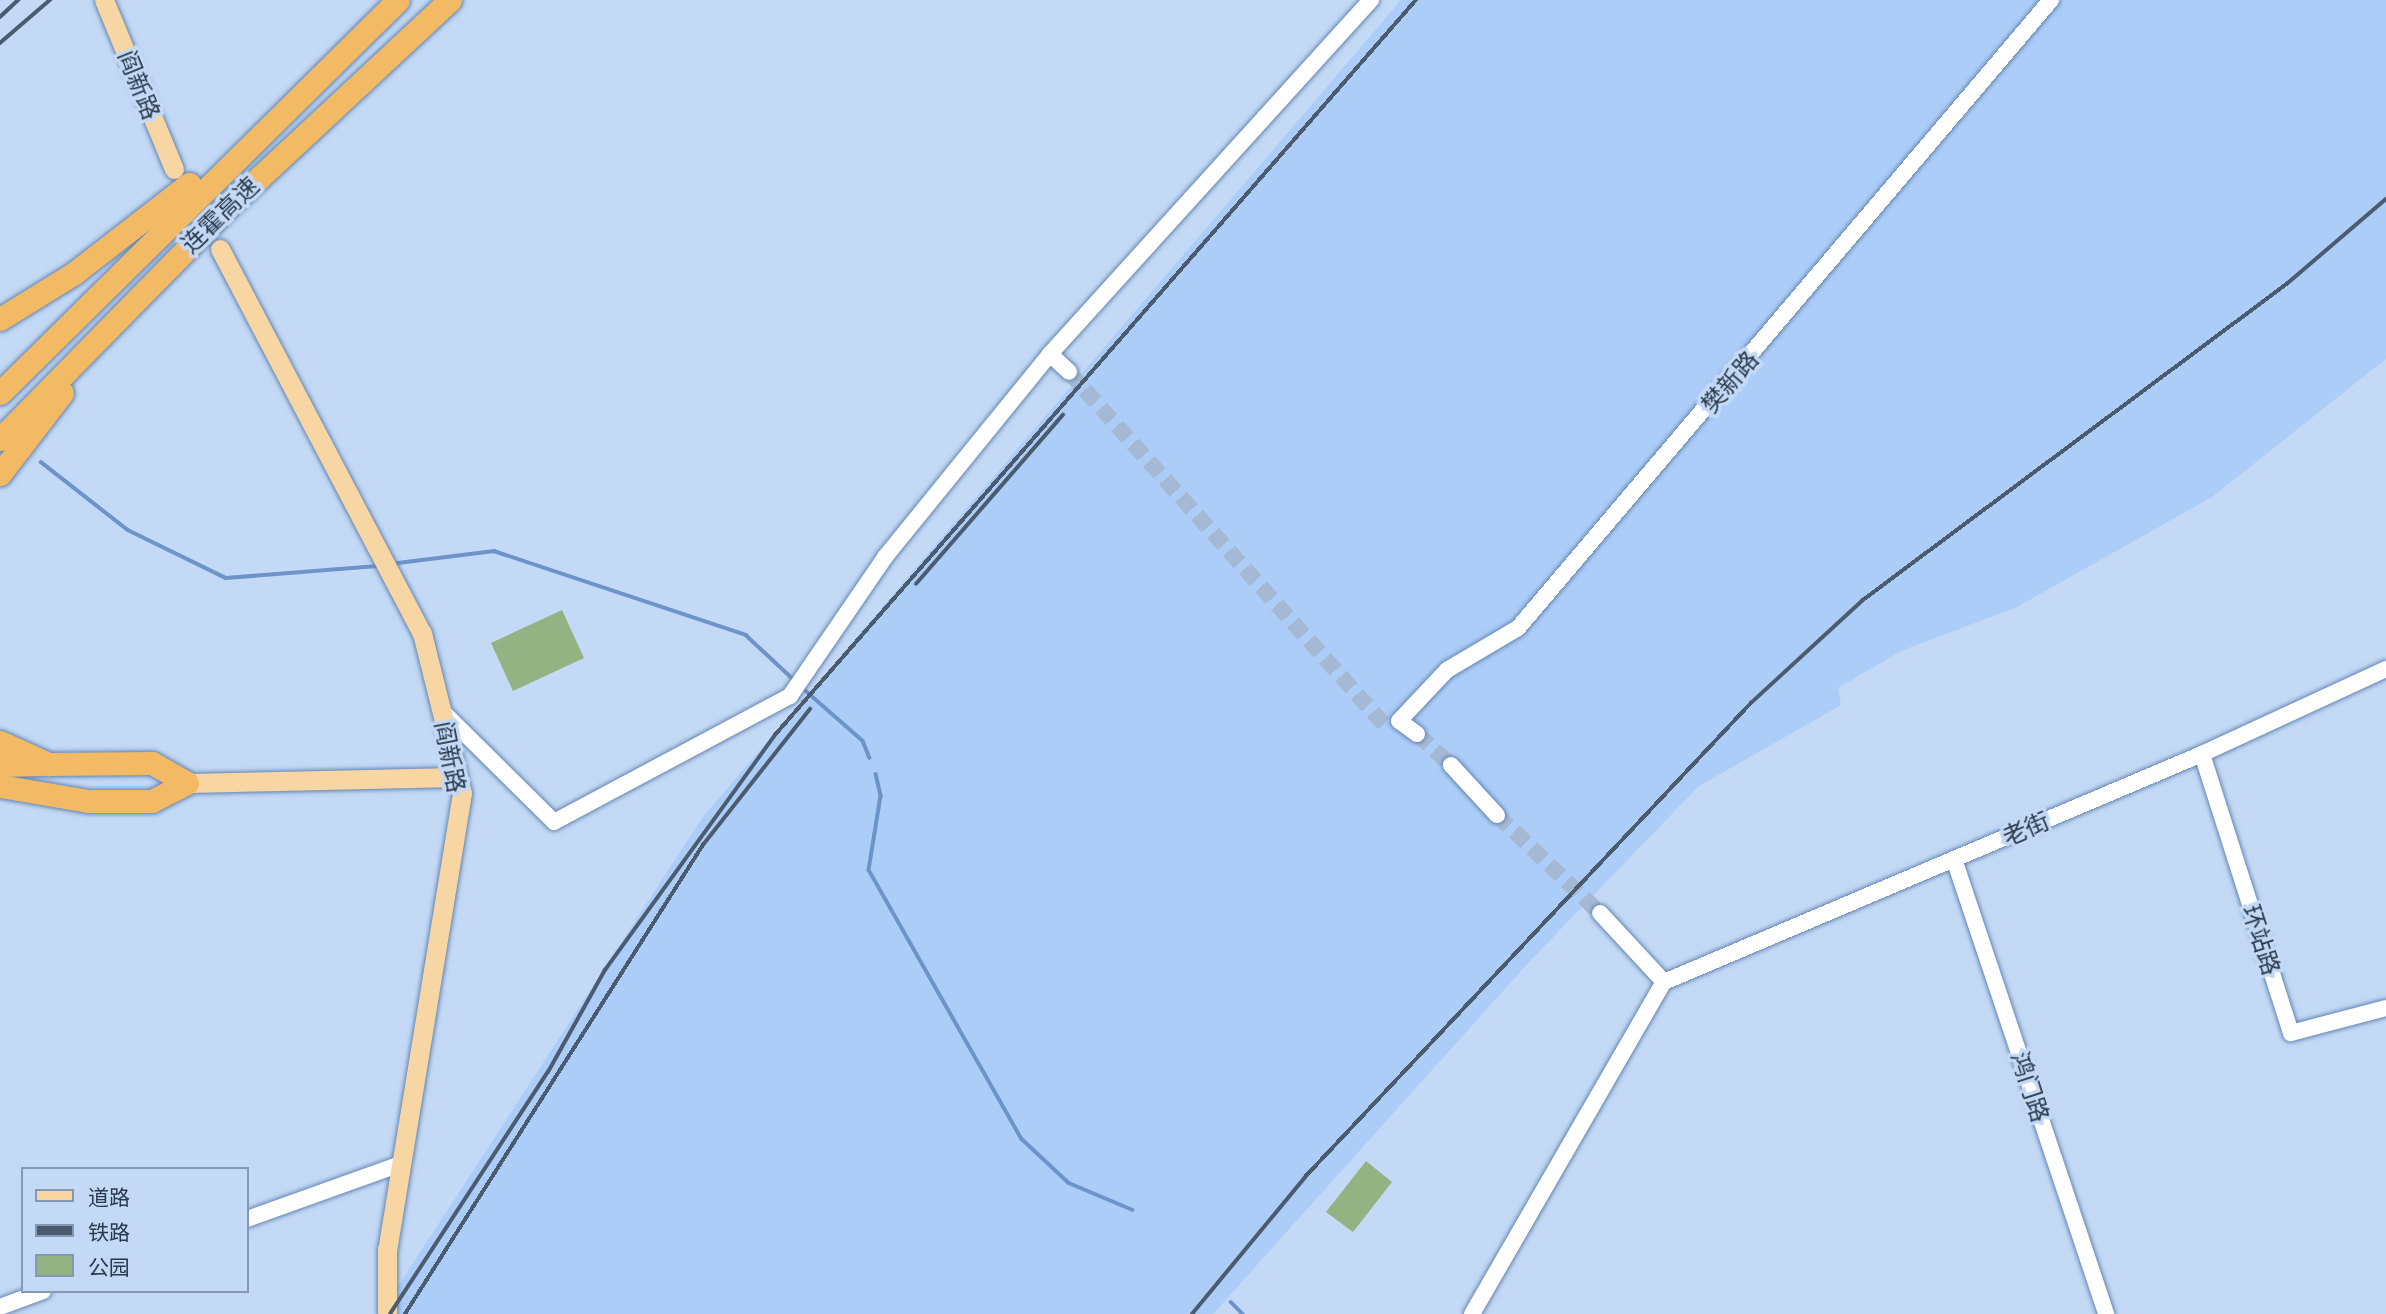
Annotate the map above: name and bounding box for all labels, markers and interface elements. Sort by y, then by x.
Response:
street label: 阎新路 [112,46,166,124]
street label: 连霍高速 [175,171,265,259]
street label: 樊新路 [1696,345,1764,419]
street label: 阎新路 [429,719,471,795]
street label: 老街 [1998,806,2054,852]
street label: 环站路 [2236,901,2286,979]
street label: 鸿门路 [2005,1048,2055,1126]
legend [21,1167,248,1293]
text: 道路 [88,1184,130,1210]
text: 铁路 [88,1219,130,1245]
text: 公园 [88,1254,130,1280]

